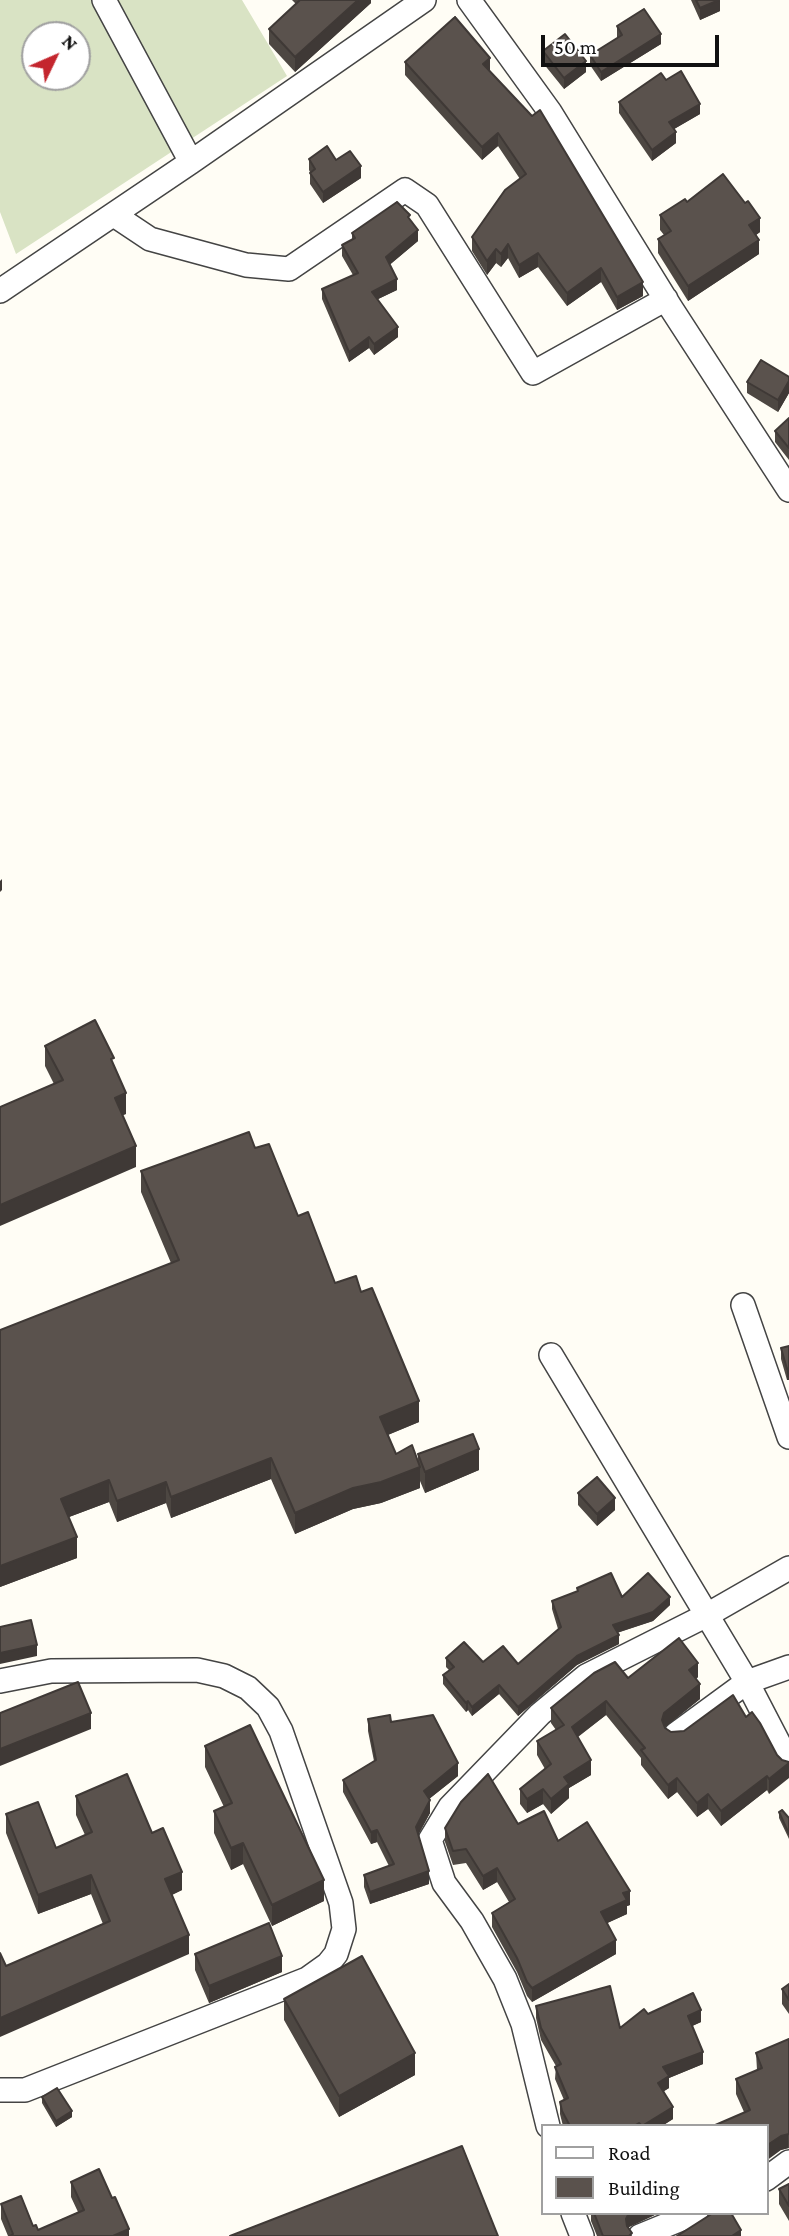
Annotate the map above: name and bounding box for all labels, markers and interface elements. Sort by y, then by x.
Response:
north arrow [21,21,91,91]
scale bar [544,21,722,65]
text: N [58,30,82,54]
text: 50 m [554,35,597,59]
legend [540,2124,768,2215]
text: Road [608,2141,651,2165]
text: Building [608,2176,680,2200]

